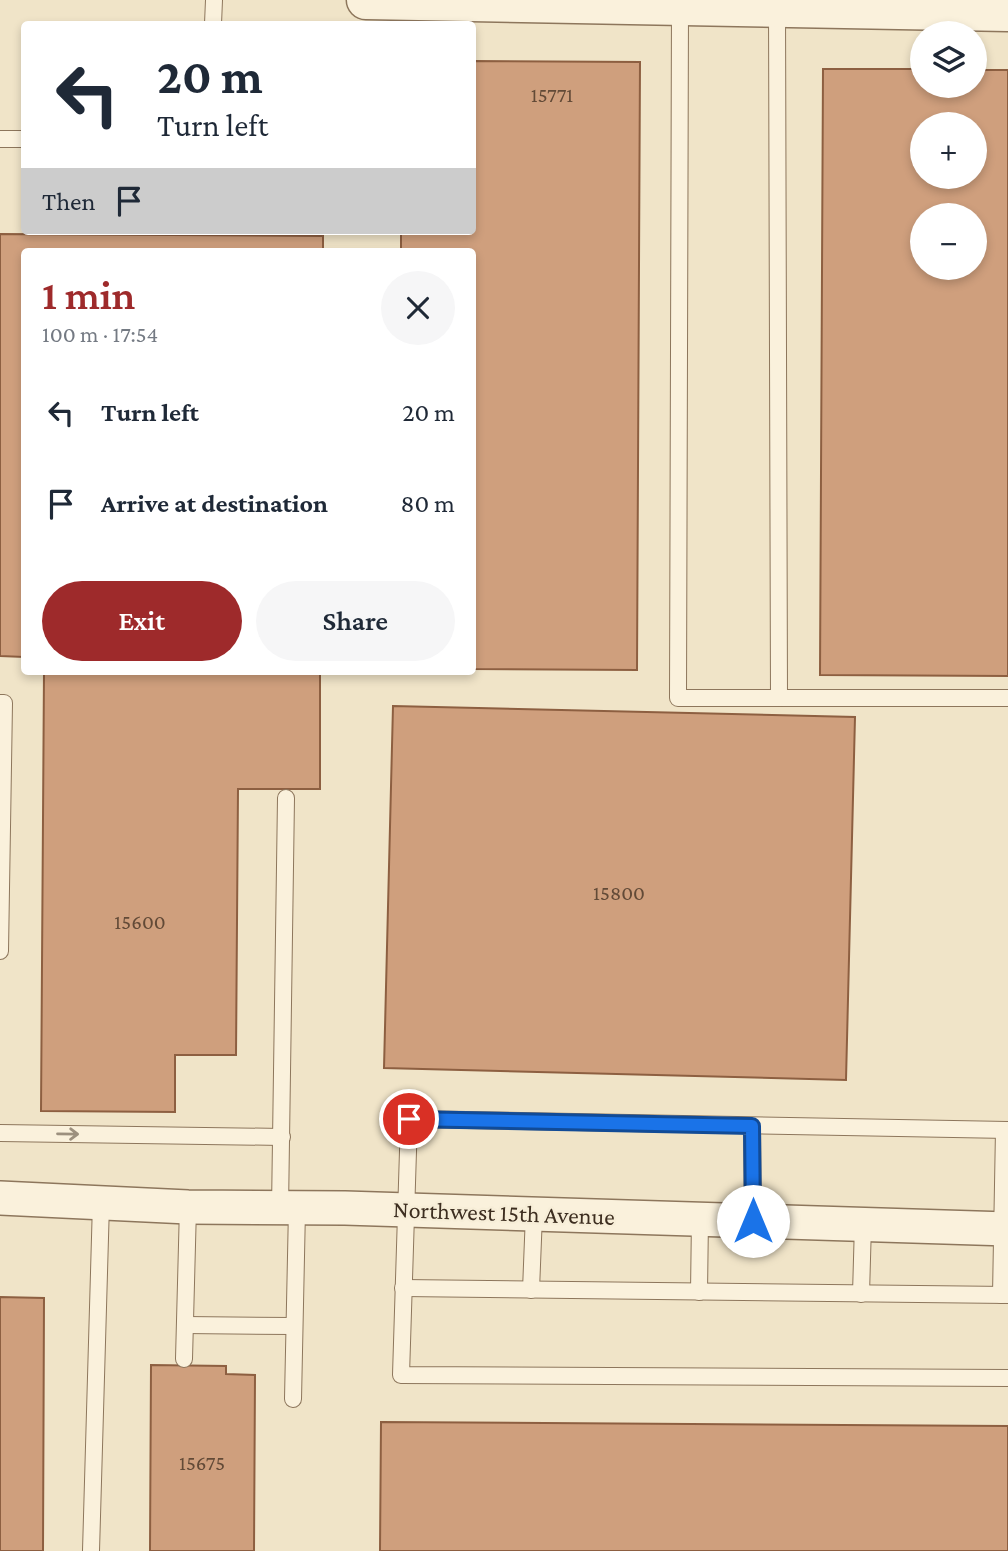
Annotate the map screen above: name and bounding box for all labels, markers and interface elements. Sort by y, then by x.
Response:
map controls [910,21,987,280]
button: layers [910,21,987,98]
icon: left [42,49,133,140]
text: 20 m [157,49,263,104]
house number: 15771 [531,83,573,107]
text: Turn left [157,107,268,143]
button: + [910,112,987,189]
icon: arrive [110,182,148,220]
text: Then [42,187,96,216]
button: − [910,203,987,280]
text: 1 min [42,271,135,318]
button: close [381,271,455,345]
text: 100 m · 17:54 [42,321,158,347]
icon: left [42,394,80,432]
text: Turn left [101,398,199,427]
text: 20 m [402,398,455,427]
icon: arrive [42,485,80,523]
text: Arrive at destination [101,489,328,518]
text: 80 m [401,489,455,518]
button: Exit [42,581,242,661]
button: Share [256,581,455,661]
house number: 15800 [593,881,645,905]
house number: 15600 [114,910,166,934]
pin [379,1089,439,1149]
icon: arrive [390,1100,428,1138]
one-way arrow [56,1127,79,1141]
position arrow [716,1184,790,1258]
street label: Northwest 15th Avenue [393,1195,615,1230]
house number: 15675 [179,1451,225,1475]

